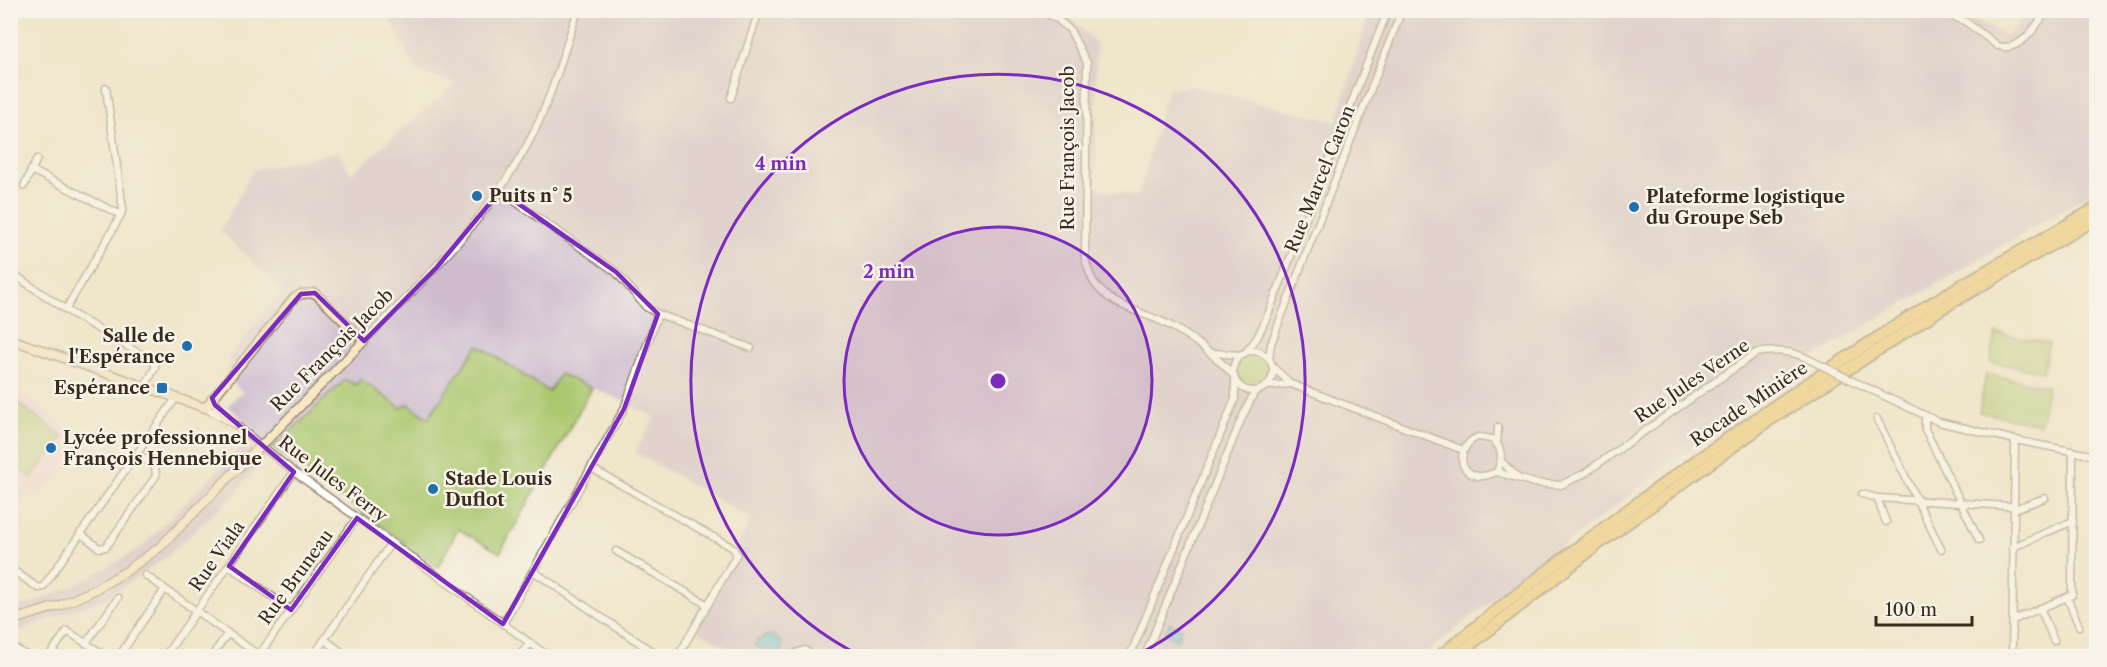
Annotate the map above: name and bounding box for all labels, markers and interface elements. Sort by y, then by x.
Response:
street label: Rue François Jacob [1057,65,1079,230]
street label: Rue Marcel Caron [1280,102,1360,256]
text: 4 min [755,153,808,175]
place label: Puits n° 5 [489,185,572,207]
place label: Plateforme logistique du Groupe Seb [1646,186,1845,229]
marker: Puits n° 5 [470,189,484,203]
marker: Plateforme logistique du Groupe Seb [1627,200,1641,214]
text: 2 min [863,261,916,283]
street label: Rue François Jacob [266,284,398,416]
place label: Salle de l'Espérance [68,325,175,368]
street label: Rue Jules Verne [1630,334,1754,428]
marker: Salle de l'Espérance [180,339,194,353]
street label: Rocade Minière [1686,357,1812,451]
centre of rings [988,371,1008,391]
place label: Espérance [54,377,150,399]
marker: Espérance [155,381,169,395]
place label: Lycée professionnel François Hennebique [63,427,262,470]
street label: Rue Jules Ferry [274,431,393,528]
marker: Lycée professionnel François Hennebique [44,441,58,455]
place label: Stade Louis Duflot [445,468,552,511]
marker: Stade Louis Duflot [426,482,440,496]
street label: Rue Viala [185,516,250,596]
street label: Rue Bruneau [254,525,338,629]
scale bar [1876,589,1972,627]
text: 100 m [1885,599,1937,621]

